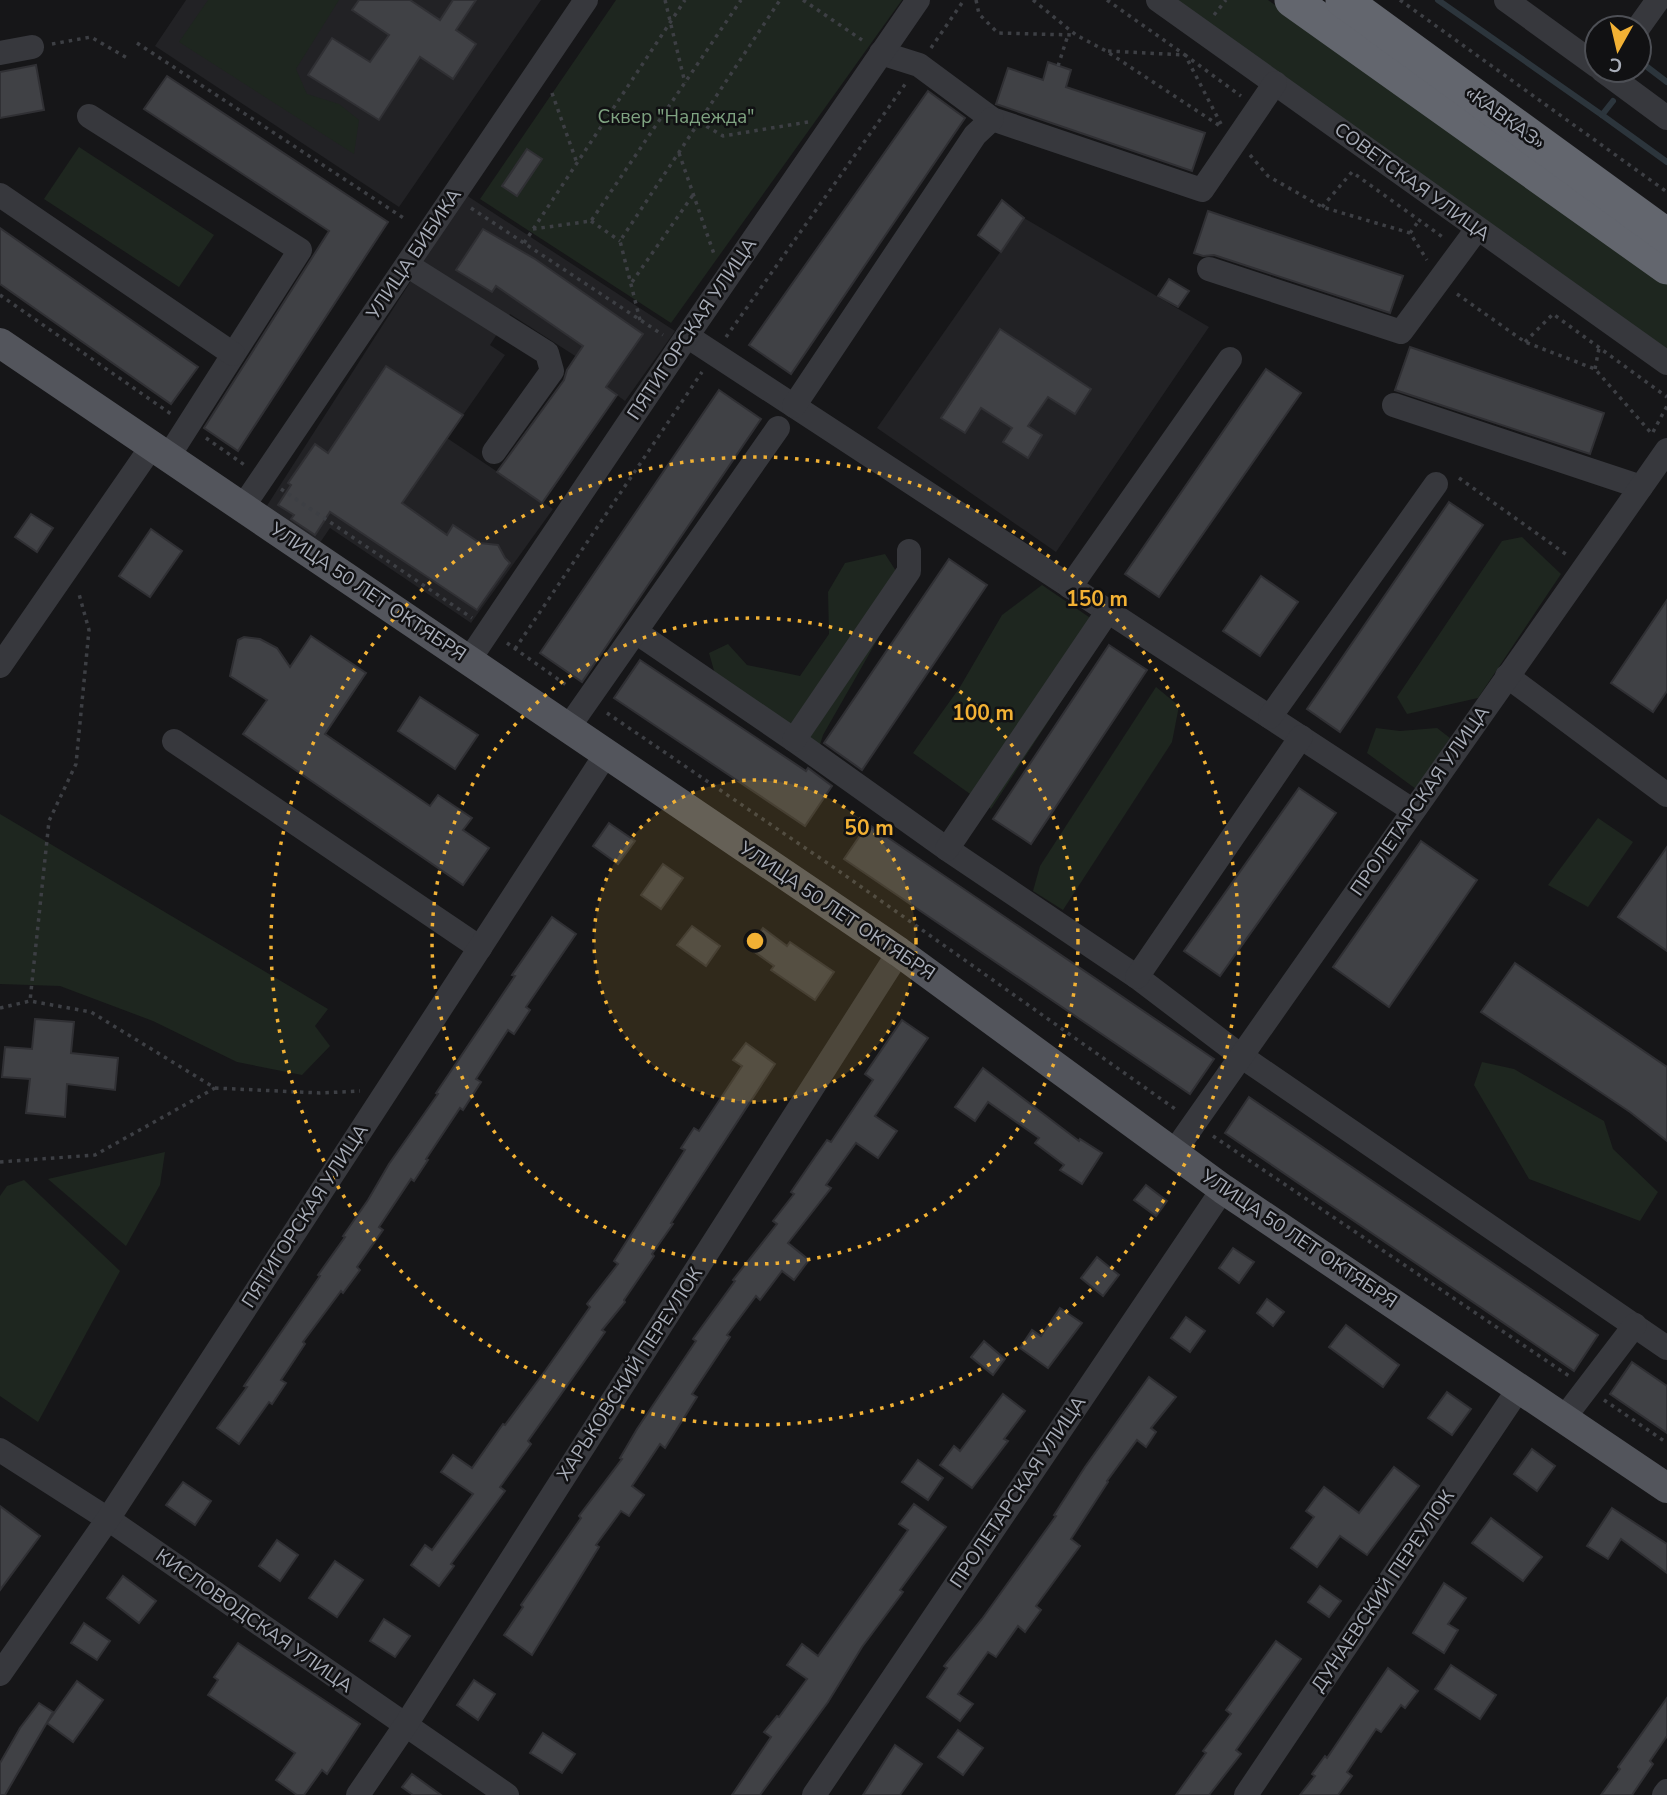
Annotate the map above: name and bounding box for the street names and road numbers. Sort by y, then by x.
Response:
street label: «КАВКАЗ» [1460,80,1550,156]
street label: СОВЕТСКАЯ УЛИЦА [1329,117,1495,248]
street label: УЛИЦА БИБИКА [360,183,468,326]
street label: ПЯТИГОРСКАЯ УЛИЦА [621,233,763,425]
street label: УЛИЦА 50 ЛЕТ ОКТЯБРЯ [264,516,471,667]
street label: ПРОЛЕТАРСКАЯ УЛИЦА [1344,701,1496,901]
street label: УЛИЦА 50 ЛЕТ ОКТЯБРЯ [733,835,940,986]
street label: ПЯТИГОРСКАЯ УЛИЦА [236,1119,374,1313]
street label: УЛИЦА 50 ЛЕТ ОКТЯБРЯ [1195,1163,1402,1314]
street label: ХАРЬКОВСКИЙ ПЕРЕУЛОК [551,1262,709,1486]
street label: ПРОЛЕТАРСКАЯ УЛИЦА [944,1391,1092,1593]
street label: ДУНАЕВСКИЙ ПЕРЕУЛОК [1305,1485,1461,1697]
street label: КИСЛОВОДСКАЯ УЛИЦА [150,1543,358,1699]

